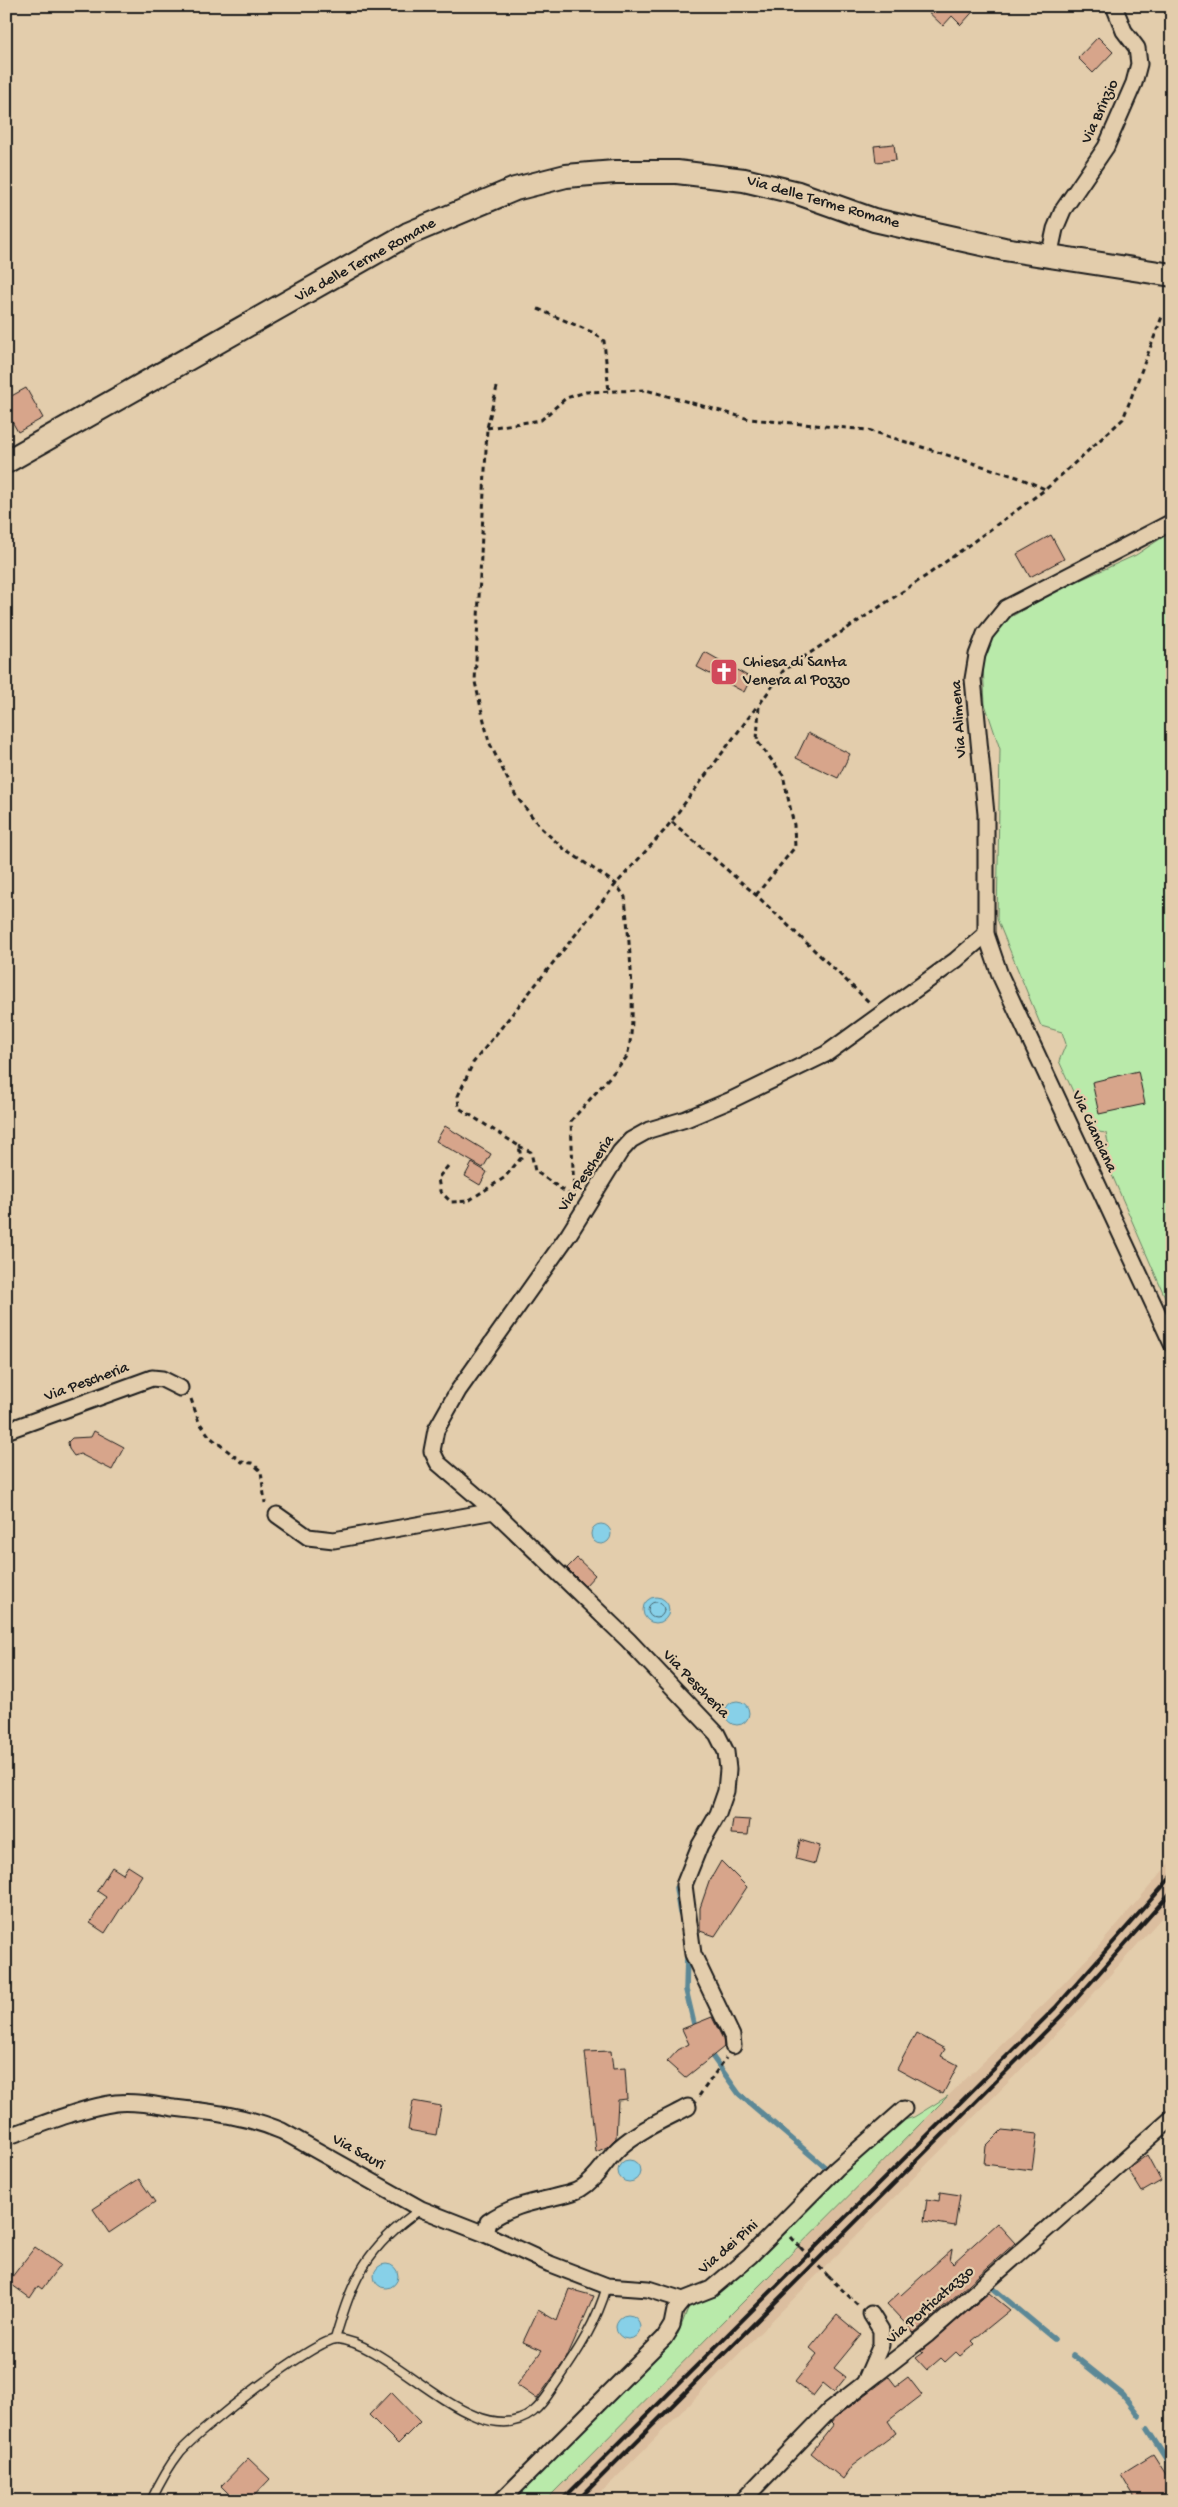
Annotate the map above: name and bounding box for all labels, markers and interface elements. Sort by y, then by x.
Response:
street label: Via Brinzio [1077,77,1124,148]
street label: Via delle Terme Romane [743,172,902,234]
street label: Via delle Terme Romane [291,214,440,308]
place label: Chiesa di Santa Venera al Pozzo [742,654,850,691]
church icon: Chiesa di Santa Venera al Pozzo [709,657,739,687]
street label: Via Alimena [948,679,972,759]
street label: Via Cianciana [1065,1087,1121,1177]
street label: Via Pescheria [554,1131,620,1217]
street label: Via Pescheria [41,1359,133,1407]
street label: Via Pescheria [657,1646,733,1724]
street label: Via Sauri [327,2130,388,2175]
street label: Via dei Pini [694,2217,763,2280]
street label: Via Porticatazzo [883,2263,979,2350]

